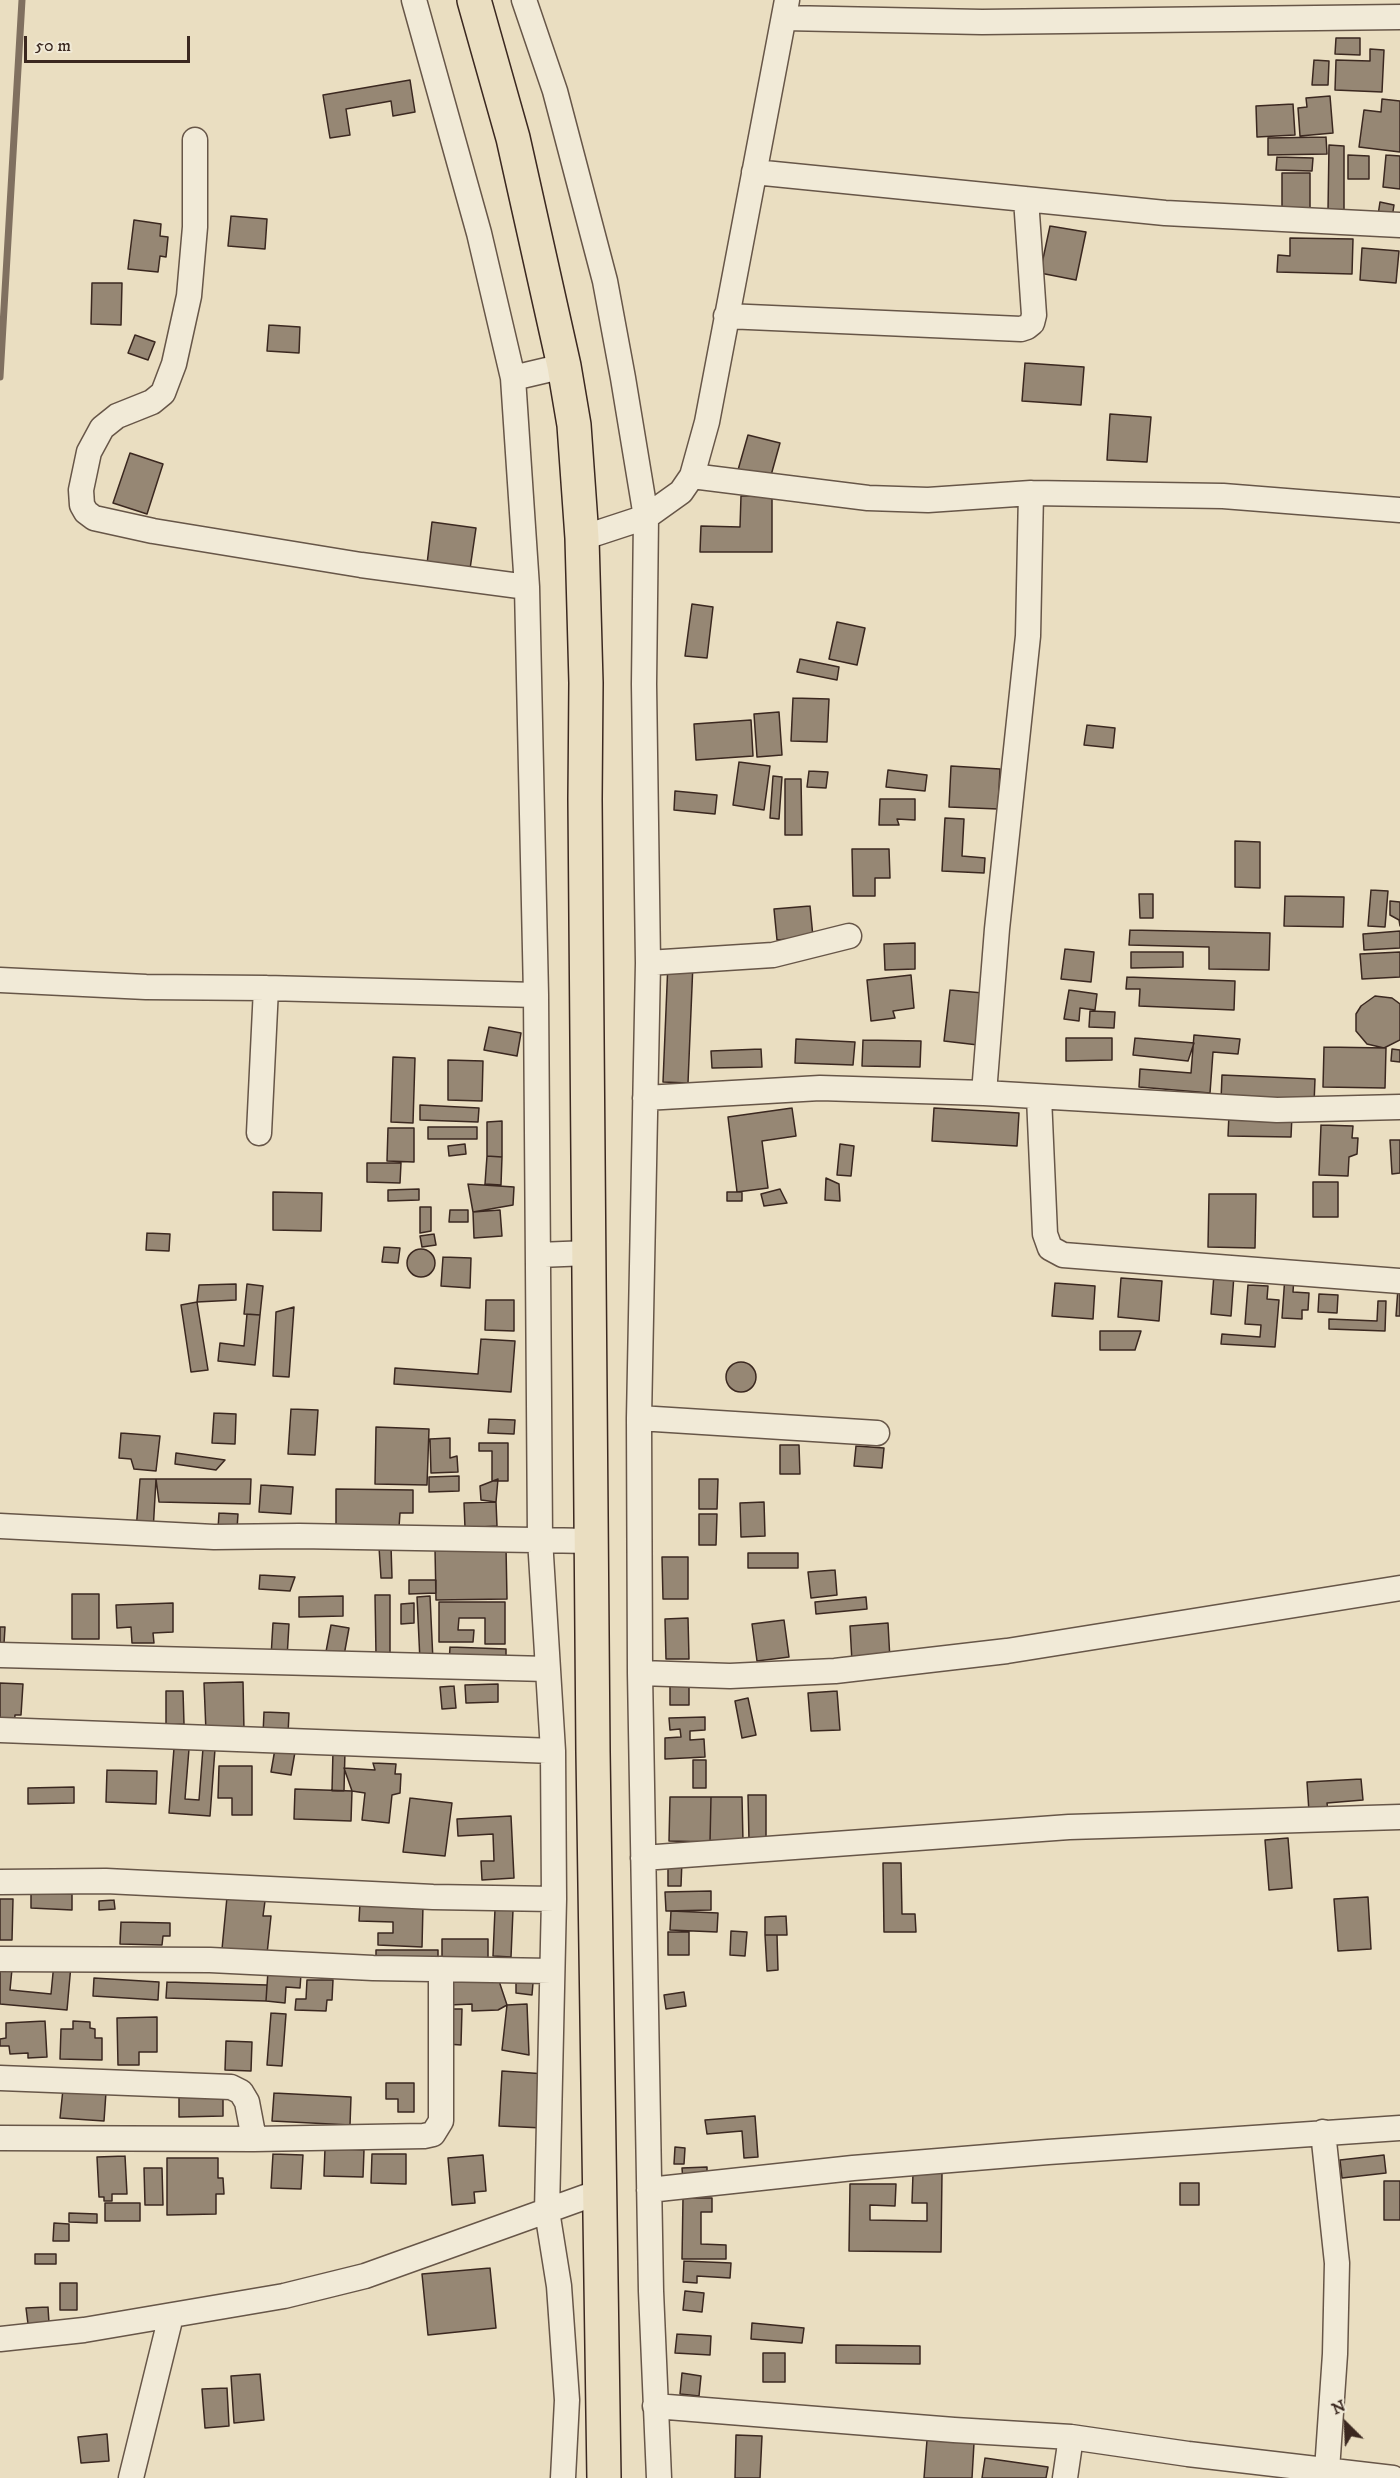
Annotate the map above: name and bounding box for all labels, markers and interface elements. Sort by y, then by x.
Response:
scale bar [27,24,194,62]
text: 50 m [35,35,71,57]
north arrow [1316,2394,1376,2454]
text: N [1329,2396,1349,2419]

